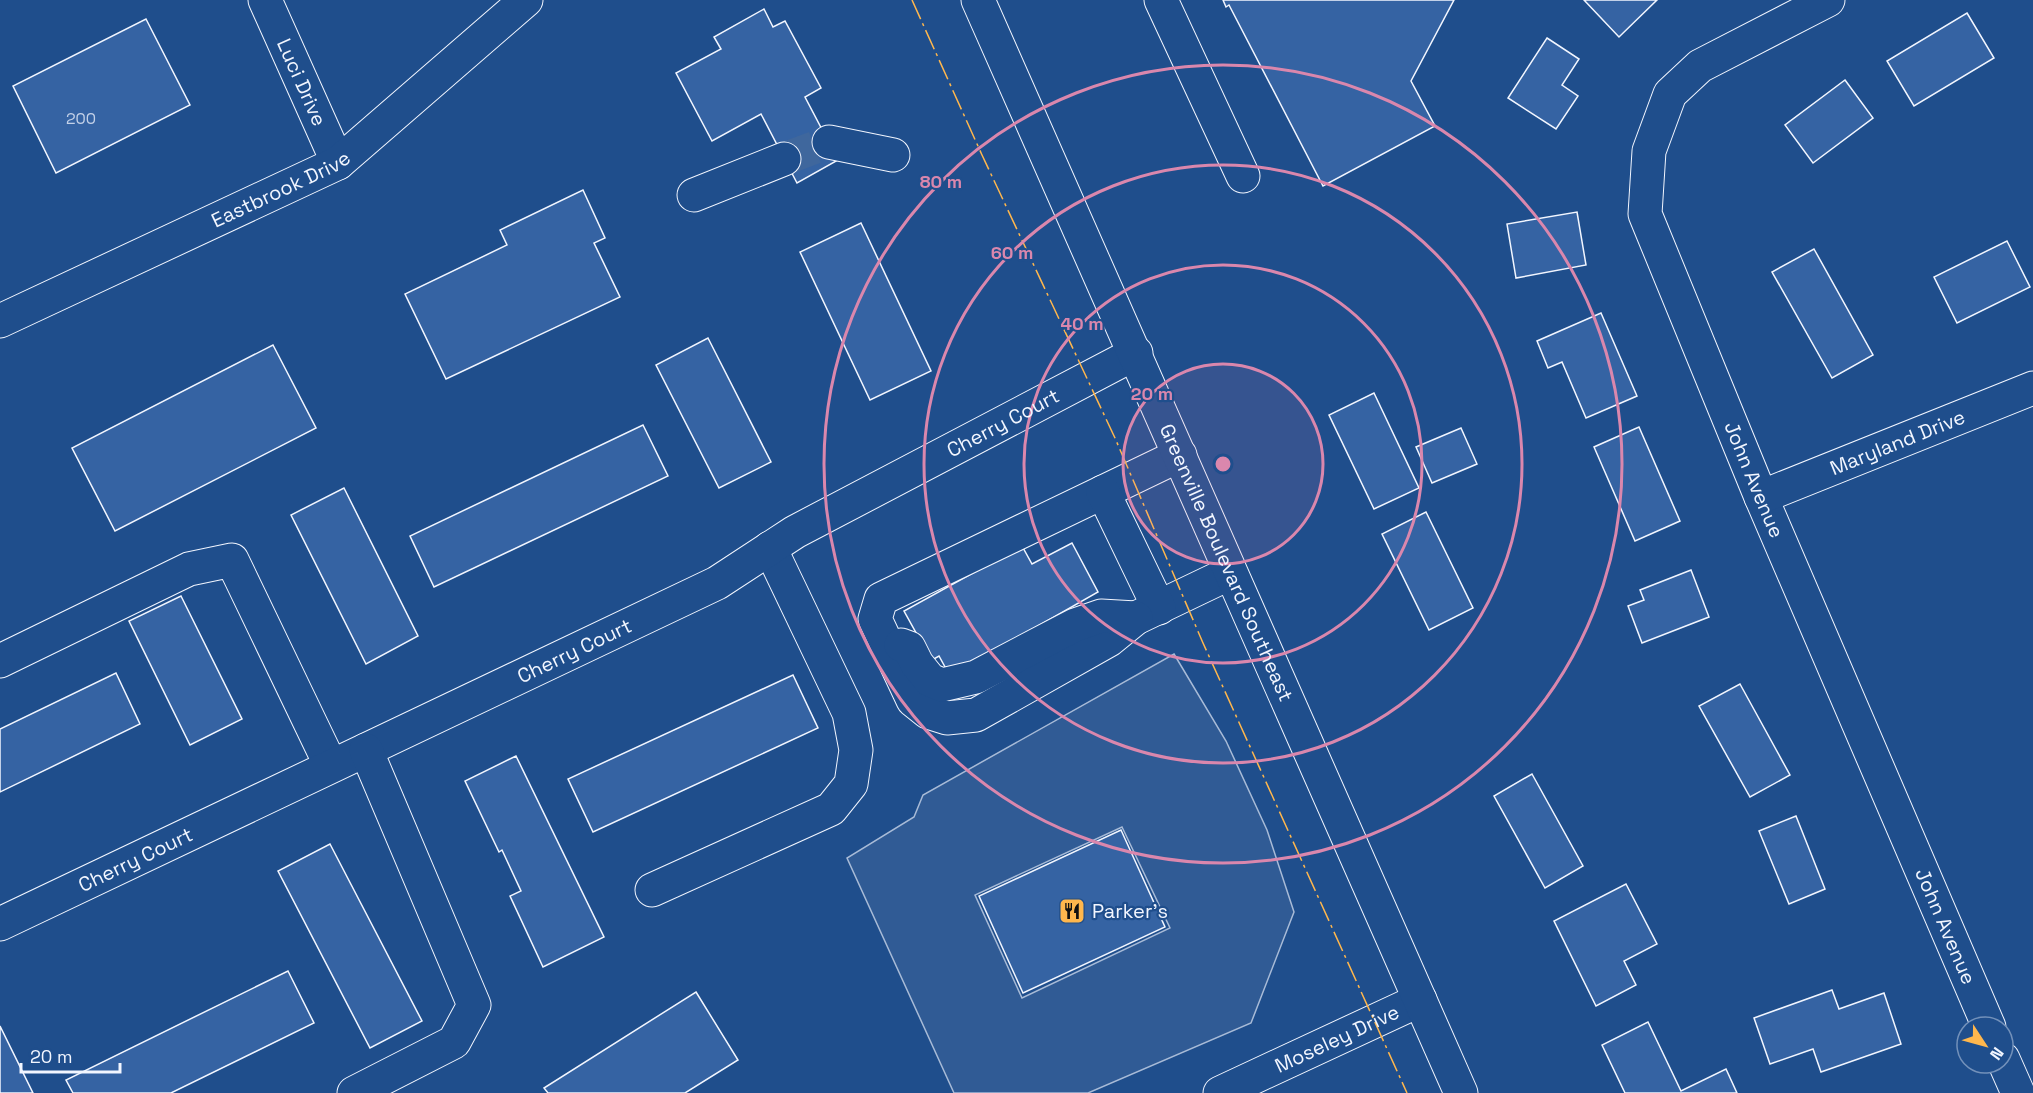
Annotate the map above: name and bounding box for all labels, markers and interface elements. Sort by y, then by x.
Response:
street label: Luci Drive [271,34,333,130]
house number: 200 [66,108,96,129]
street label: Eastbrook Drive [207,145,356,233]
text: 80 m [920,170,962,193]
text: 60 m [991,241,1033,264]
text: 40 m [1060,312,1104,335]
text: 20 m [1131,382,1173,405]
street label: Cherry Court [942,383,1064,463]
street label: Maryland Drive [1826,404,1969,481]
street label: John Avenue [1718,417,1790,542]
street label: Greenville Boulevard Southeast [1154,420,1299,705]
centre of rings [1213,454,1233,474]
street label: Cherry Court [513,613,636,689]
street label: Cherry Court [74,821,197,898]
street label: John Avenue [1909,864,1982,988]
restaurant icon: Parker's [1057,896,1087,926]
place label: Parker's [1092,898,1168,924]
street label: Moseley Drive [1271,999,1403,1079]
north arrow [1955,1015,2015,1075]
scale bar [21,1036,120,1074]
text: N [1985,1043,2008,1064]
text: 20 m [30,1045,73,1068]

